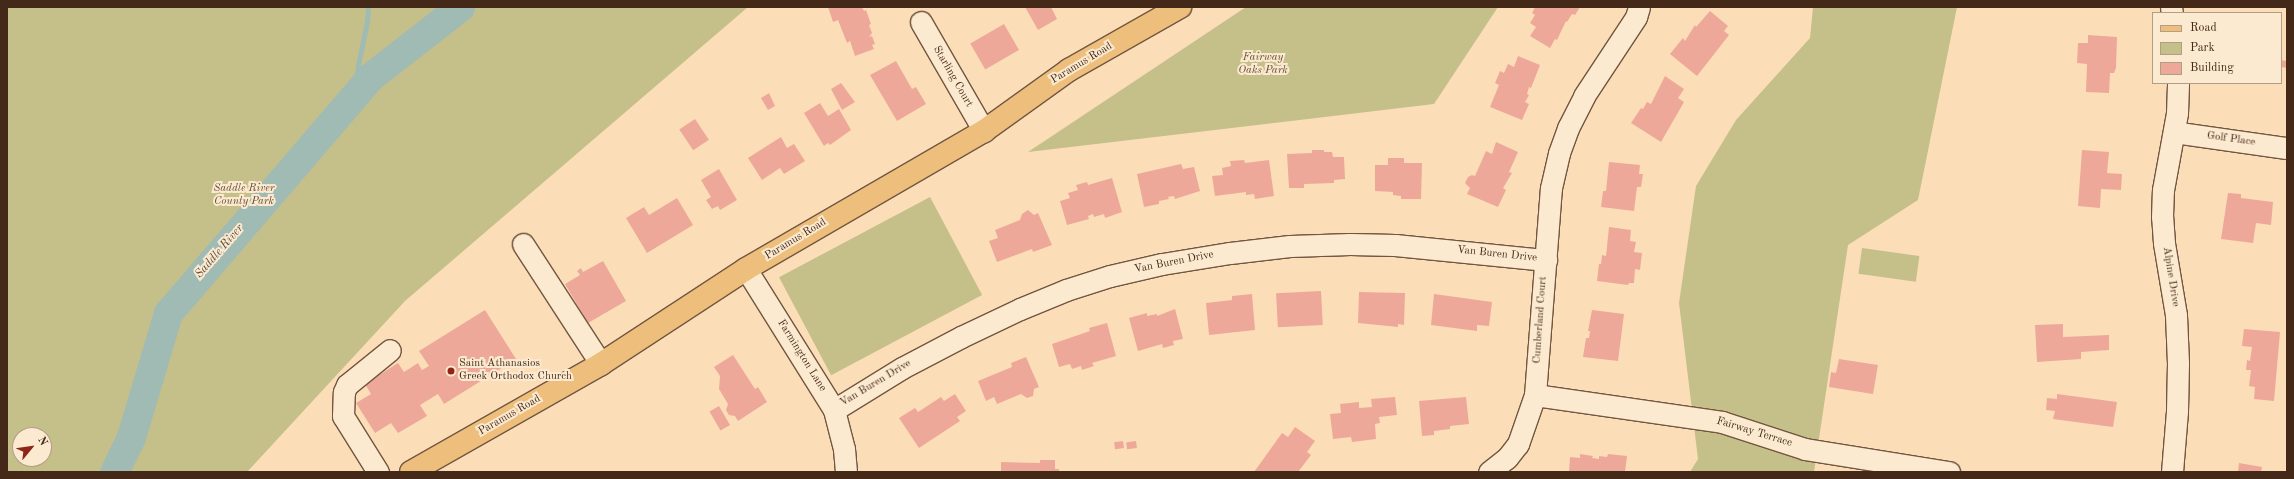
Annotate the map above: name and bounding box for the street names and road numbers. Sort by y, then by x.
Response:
street label: Paramus Road [1049,40,1115,88]
street label: Starling Court [929,44,975,110]
street label: Golf Place [2206,130,2256,150]
street label: Paramus Road [763,216,829,264]
street label: Van Buren Drive [1456,244,1538,266]
street label: Alpine Drive [2159,246,2181,308]
street label: Van Buren Drive [1133,249,1215,277]
street label: Cumberland Court [1531,276,1551,364]
street label: Farmington Lane [774,318,828,394]
street label: Van Buren Drive [838,358,914,410]
street label: Paramus Road [477,393,543,439]
street label: Fairway Terrace [1715,415,1793,451]

